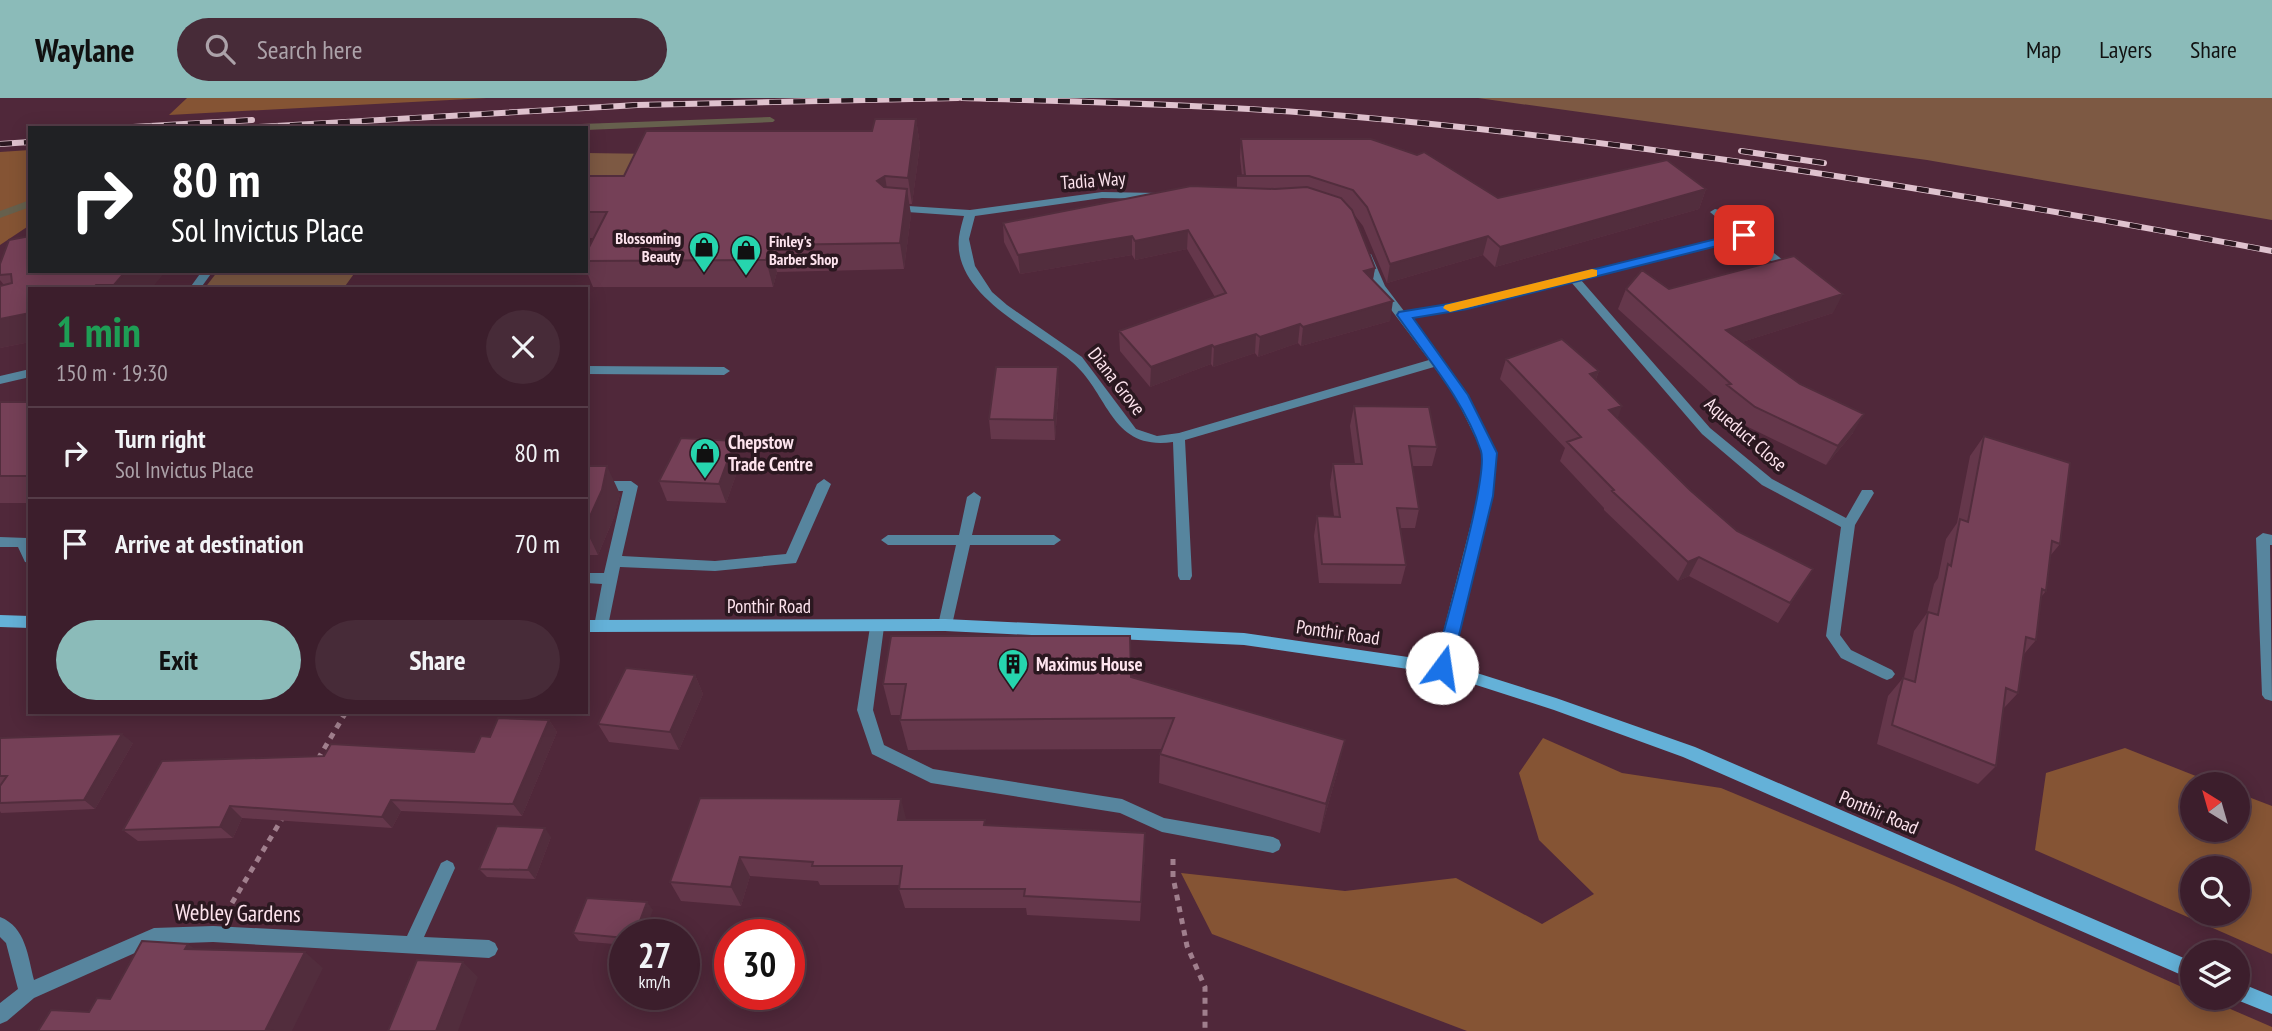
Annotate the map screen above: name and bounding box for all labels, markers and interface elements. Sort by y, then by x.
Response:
search box [177,18,667,81]
text: Waylane [35,28,135,71]
icon: search [201,30,239,68]
text: Search here [257,33,362,66]
text: Map [2026,34,2061,65]
text: Layers [2099,34,2152,65]
text: Share [2190,34,2237,65]
text: 80 m [171,147,260,211]
icon: right [56,154,147,245]
street label: Tadia Way [1060,166,1127,194]
pin [1714,205,1774,265]
text: Sol Invictus Place [171,209,364,251]
icon: arrive [1725,216,1763,254]
place label: Blossoming Beauty [615,228,682,266]
shop icon: Blossoming Beauty [687,230,721,274]
place label: Finley's Barber Shop [769,231,839,269]
shop icon: Finley's Barber Shop [729,233,763,277]
text: 1 min [56,304,141,359]
button: close [486,310,560,384]
street label: Diana Grove [1083,342,1151,420]
text: 150 m · 19:30 [56,358,168,387]
street label: Aqueduct Close [1700,392,1792,476]
text: Turn right [115,422,206,455]
place label: Chepstow Trade Centre [728,430,813,476]
icon: right [56,434,94,472]
text: 80 m [514,436,560,469]
shop icon: Chepstow Trade Centre [688,436,722,480]
text: Sol Invictus Place [115,455,254,484]
icon: arrive [56,525,94,563]
text: Arrive at destination [115,527,304,560]
text: 70 m [514,527,560,560]
street label: Ponthir Road [727,594,811,618]
street label: Ponthir Road [1295,614,1381,650]
button: Exit [56,620,301,700]
button: Share [315,620,560,700]
position arrow [1405,631,1479,705]
building icon: Maximus House [996,647,1030,691]
place label: Maximus House [1036,652,1143,676]
north arrow [2180,772,2250,842]
map controls [2180,772,2250,1010]
street label: Ponthir Road [1836,785,1922,839]
button: search [2180,856,2250,926]
street label: Webley Gardens [175,897,301,928]
speed limit sign: 30 [714,919,805,1010]
text: 27 [638,932,671,978]
button: layers [2180,940,2250,1010]
text: km/h [639,970,670,993]

